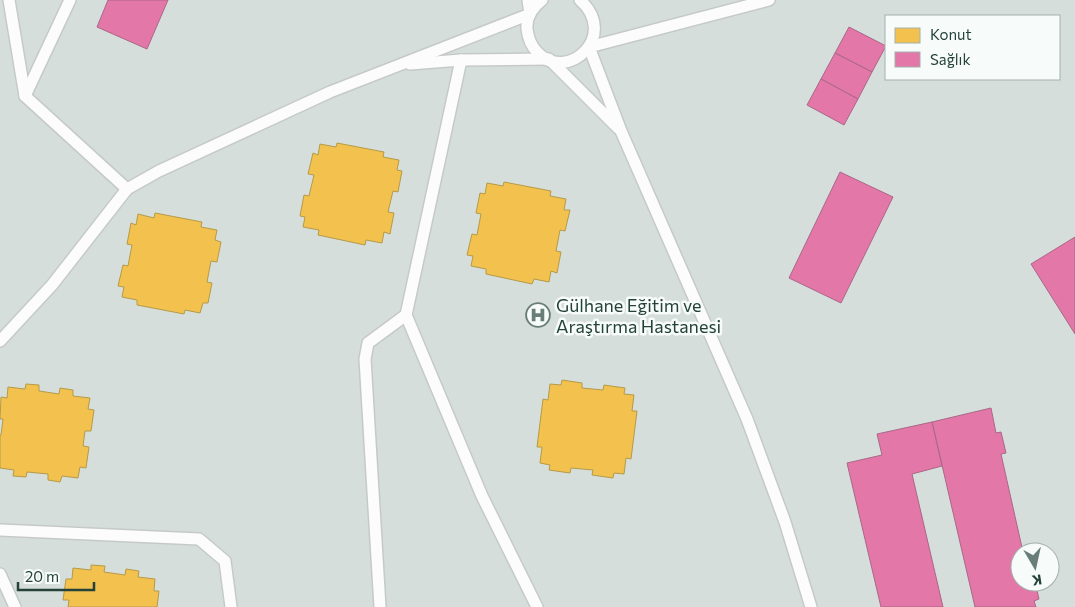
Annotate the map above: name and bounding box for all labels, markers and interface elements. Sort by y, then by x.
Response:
legend [885,15,1060,80]
text: Konut [930,25,972,43]
text: Sağlık [930,50,971,68]
place label: Gülhane Eğitim ve Araştırma Hastanesi [556,294,721,337]
hospital icon: Gülhane Eğitim ve Araştırma Hastanesi [525,302,551,328]
north arrow [1010,542,1060,592]
scale bar [18,560,94,592]
text: 20 m [25,567,59,585]
text: K [1031,571,1043,590]

